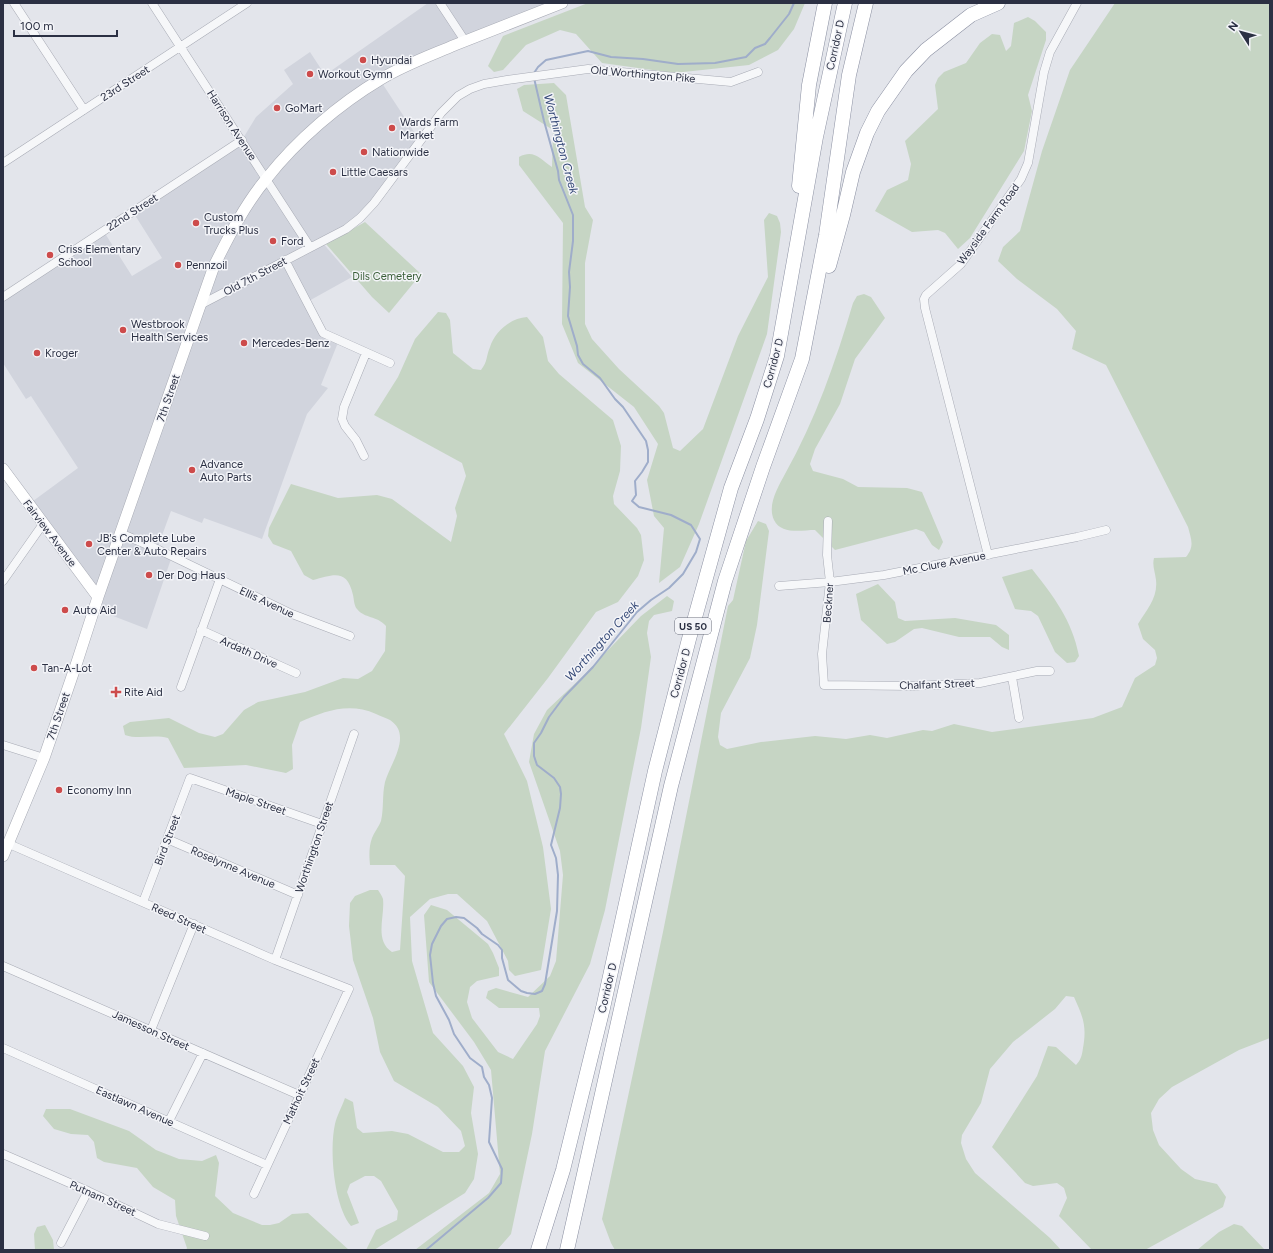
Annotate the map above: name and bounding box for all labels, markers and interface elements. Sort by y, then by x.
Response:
scale bar [14,12,117,38]
north arrow [1221,12,1261,52]
street label: Corridor D [824,18,847,71]
text: 100 m [20,19,54,33]
text: N [1226,19,1241,34]
place label: Hyundai [371,54,412,67]
marker: Hyundai [358,55,368,65]
street label: 23rd Street [98,63,152,104]
street label: Old Worthington Pike [590,63,696,86]
place label: Workout Gymn [318,68,392,81]
marker: Workout Gymn [305,69,315,79]
street label: Harrison Avenue [204,88,259,163]
water label: Worthington Creek [541,92,581,197]
place label: GoMart [285,102,323,115]
marker: GoMart [272,103,282,113]
place label: Wards Farm Market [400,116,458,142]
marker: Wards Farm Market [387,123,397,133]
place label: Nationwide [372,146,429,159]
marker: Nationwide [359,147,369,157]
place label: Little Caesars [341,166,408,179]
marker: Little Caesars [328,167,338,177]
street label: Wayside Farm Road [955,181,1022,267]
street label: 22nd Street [104,191,160,234]
place label: Custom Trucks Plus [204,211,259,237]
marker: Custom Trucks Plus [191,218,201,228]
place label: Ford [281,235,303,248]
marker: Ford [268,236,278,246]
place label: Criss Elementary School [58,243,141,269]
marker: Criss Elementary School [45,250,55,260]
street label: Old 7th Street [221,254,289,299]
place label: Pennzoil [186,259,227,272]
marker: Pennzoil [173,260,183,270]
park label: Dils Cemetery [352,270,422,283]
place label: Westbrook Health Services [131,318,208,344]
marker: Westbrook Health Services [118,325,128,335]
street label: Corridor D [761,336,786,390]
place label: Mercedes-Benz [252,337,329,350]
marker: Mercedes-Benz [239,338,249,348]
place label: Kroger [45,347,78,360]
marker: Kroger [32,348,42,358]
street label: 7th Street [154,373,183,424]
place label: Advance Auto Parts [200,458,252,484]
marker: Advance Auto Parts [187,465,197,475]
street label: Fairview Avenue [20,497,79,569]
place label: JB's Complete Lube Center & Auto Repairs [97,532,207,558]
marker: JB's Complete Lube Center & Auto Repairs [84,539,94,549]
street label: Mc Clure Avenue [902,549,987,578]
place label: Der Dog Haus [157,569,225,582]
marker: Der Dog Haus [144,570,154,580]
street label: Beckner [821,582,836,623]
street label: Ellis Avenue [237,584,296,621]
water label: Worthington Creek [562,597,642,684]
place label: Auto Aid [73,604,116,617]
marker: Auto Aid [60,605,70,615]
road number: US 50 [675,618,711,634]
street label: Ardath Drive [218,634,280,671]
street label: Corridor D [668,646,693,700]
place label: Tan-A-Lot [42,662,92,675]
marker: Tan-A-Lot [29,663,39,673]
street label: Chalfant Street [899,677,975,692]
place label: Rite Aid [124,686,163,699]
marker: Rite Aid [111,687,121,697]
street label: 7th Street [44,691,73,742]
place label: Economy Inn [67,784,131,797]
marker: Economy Inn [54,785,64,795]
street label: Maple Street [224,785,288,818]
street label: Worthington Street [293,800,336,895]
street label: Bird Street [152,813,183,867]
street label: Roselynne Avenue [188,844,277,891]
street label: Reed Street [149,901,208,936]
street label: Corridor D [595,961,620,1014]
street label: Jamesson Street [110,1008,191,1053]
street label: Mathoit Street [280,1056,323,1127]
street label: Eastlawn Avenue [94,1083,176,1129]
street label: Putnam Street [68,1178,138,1219]

